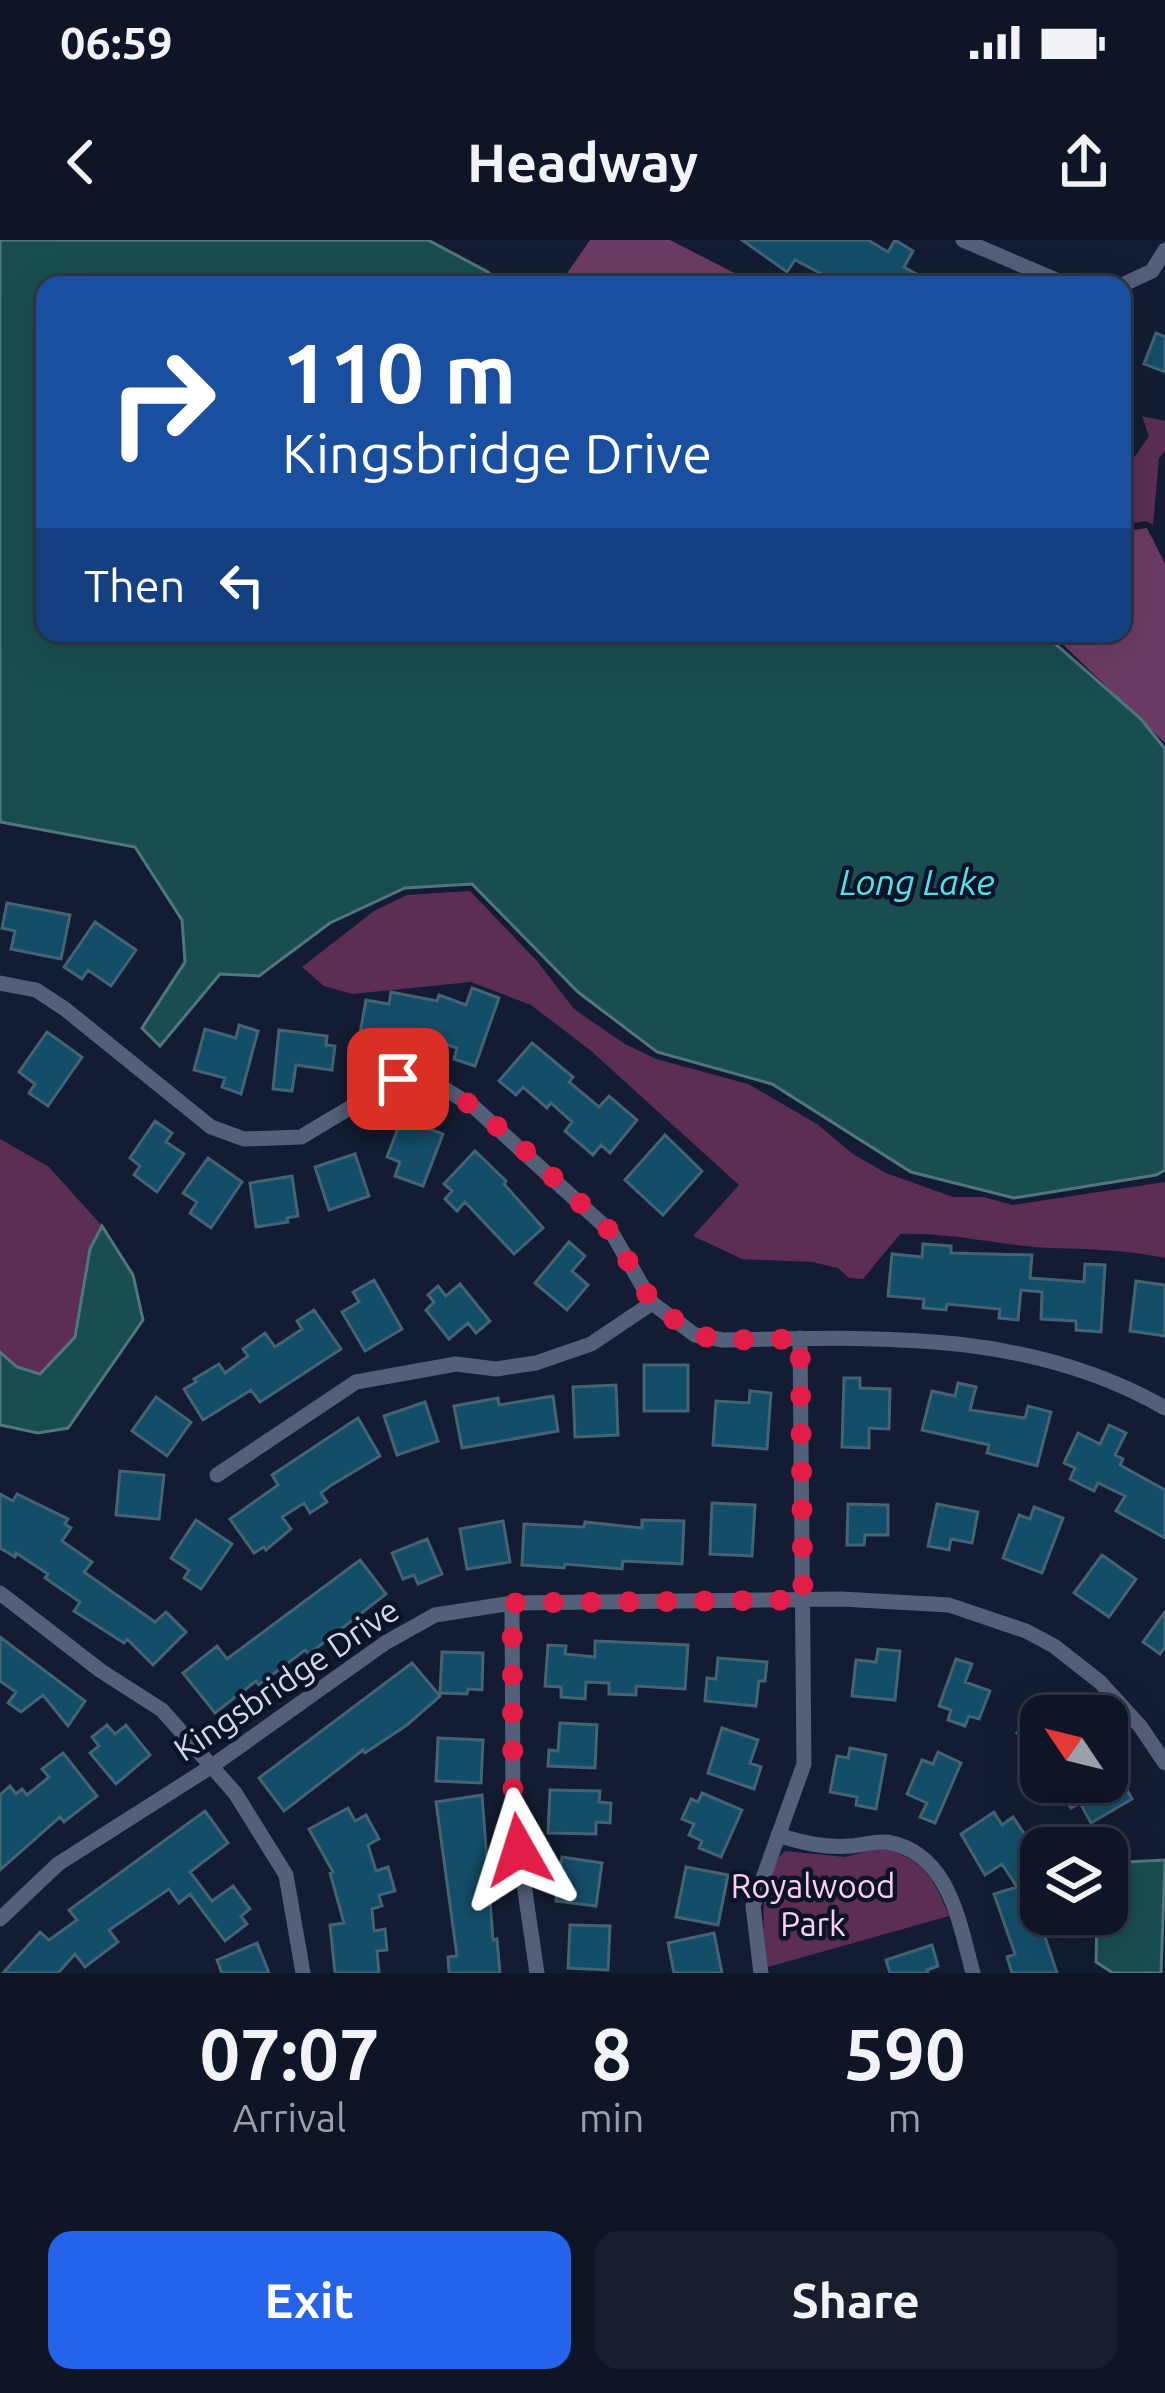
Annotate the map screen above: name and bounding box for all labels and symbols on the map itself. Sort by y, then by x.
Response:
water label: Long Lake [839,861,995,902]
pin [347,1028,449,1130]
street label: Kingsbridge Drive [167,1590,405,1768]
north arrow [1020,1695,1128,1803]
position arrow [456,1787,582,1913]
park label: Royalwood Park [731,1867,895,1942]

